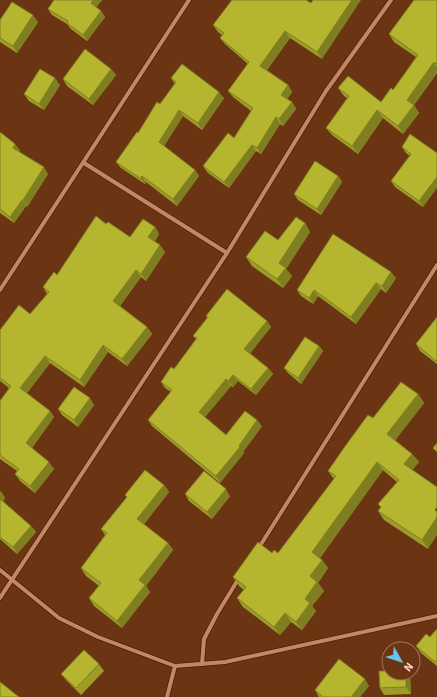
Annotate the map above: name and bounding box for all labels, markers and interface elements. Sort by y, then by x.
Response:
north arrow [381,641,421,681]
text: N [401,660,416,674]

